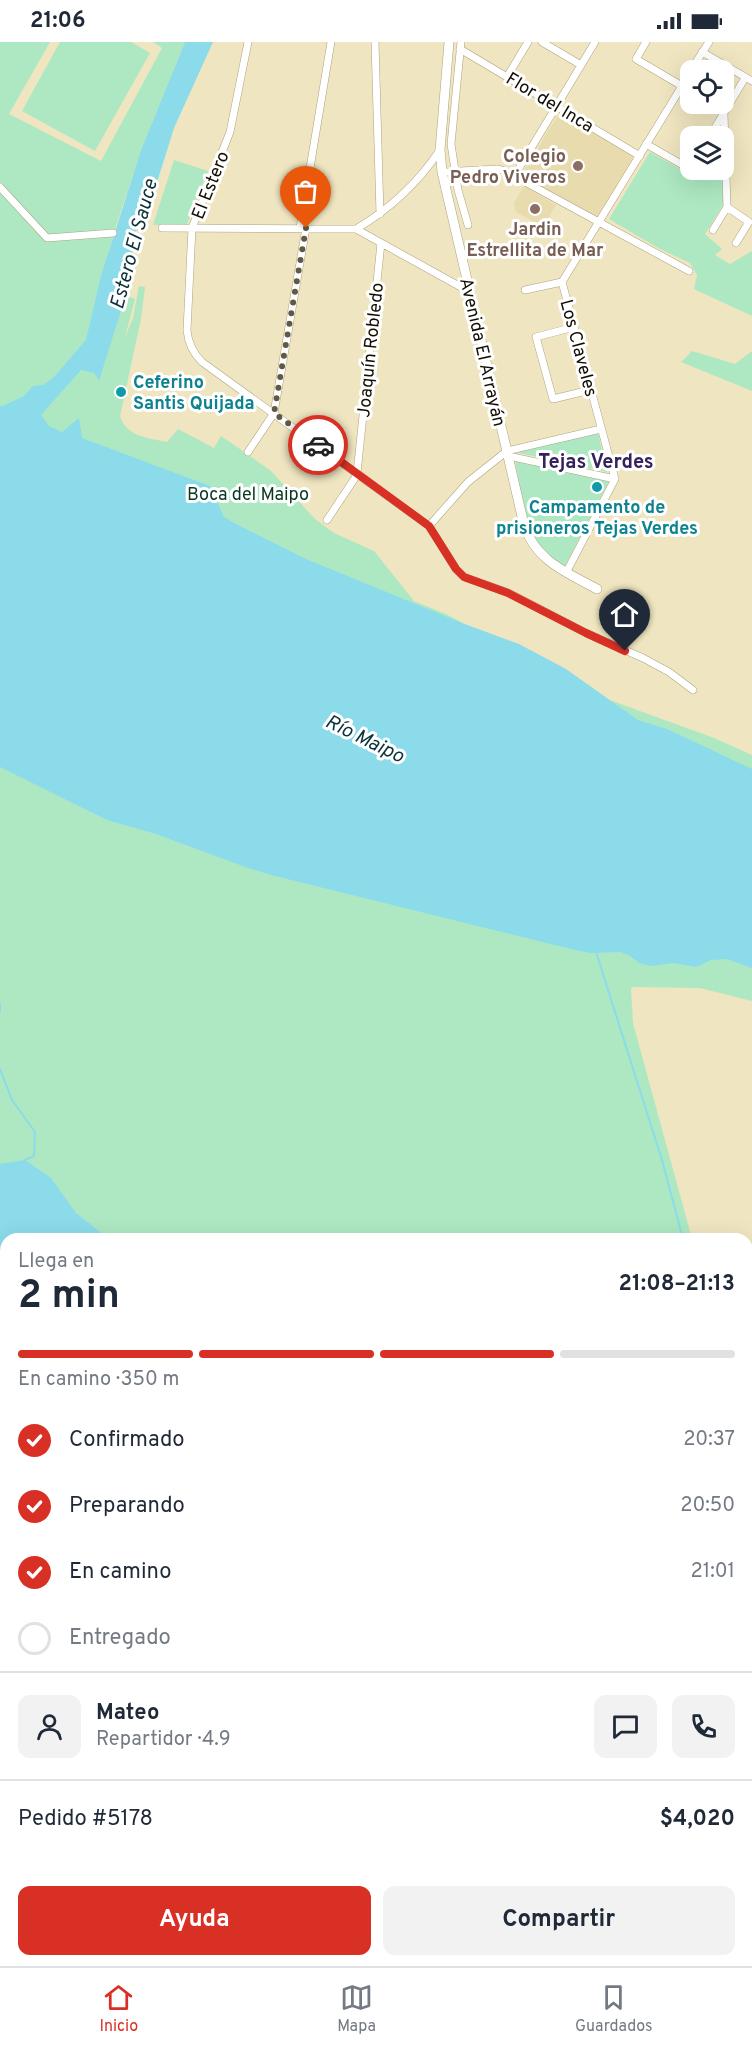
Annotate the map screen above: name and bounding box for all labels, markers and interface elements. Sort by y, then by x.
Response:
text: 21:06 [30,8,86,35]
map controls [680,60,734,180]
button: locate [680,60,734,114]
street label: Flor del Inca [501,68,597,139]
button: layers [680,126,734,180]
place label: Colegio Pedro Viveros [450,146,566,190]
street label: El Estero [187,148,235,223]
marker: Colegio Pedro Viveros [571,159,585,173]
pin [280,166,331,228]
icon: bag [289,175,322,208]
water label: Estero El Sauce [105,176,165,312]
marker: Jardin Estrellita de Mar [528,202,542,216]
place label: Jardin Estrellita de Mar [466,219,604,263]
street label: Avenida El Arrayán [453,276,510,429]
street label: Joaquín Robledo [353,282,390,419]
street label: Los Claveles [554,297,602,400]
place label: Ceferino Santis Quijada [133,372,255,416]
marker: Ceferino Santis Quijada [114,385,128,399]
courier [288,415,348,475]
icon: car [302,429,335,462]
district label: Tejas Verdes [538,450,654,476]
marker: Campamento de prisioneros Tejas Verdes [590,480,604,494]
park label: Boca del Maipo [187,484,309,507]
place label: Campamento de prisioneros Tejas Verdes [496,497,698,541]
pin [599,589,650,651]
icon: home [608,598,641,631]
water label: Río Maipo [320,710,408,770]
text: Llega en [18,1249,94,1275]
text: 21:08–21:13 [619,1271,735,1298]
text: 2 min [18,1273,120,1322]
text: En camino · 350 m [18,1367,179,1393]
icon: check [18,1424,51,1457]
text: Confirmado [69,1427,185,1454]
text: 20:37 [683,1427,735,1453]
icon: check [18,1490,51,1523]
text: Preparando [69,1493,185,1520]
text: 20:50 [680,1493,735,1519]
icon: check [18,1556,51,1589]
text: En camino [69,1559,171,1586]
text: 21:01 [691,1559,735,1585]
text: Entregado [69,1625,171,1652]
button: person [18,1695,81,1758]
button: chat [594,1695,657,1758]
button: phone [672,1695,735,1758]
text: Mateo [96,1700,159,1727]
text: Repartidor · 4.9 [96,1727,231,1753]
text: Pedido #5178 [18,1806,153,1833]
text: $4,020 [660,1806,735,1833]
button: Ayuda [18,1886,371,1955]
button: Compartir [383,1886,735,1955]
tab: Inicio [100,1981,138,2037]
tab: Mapa [337,1981,376,2037]
tab: Guardados [575,1981,652,2037]

